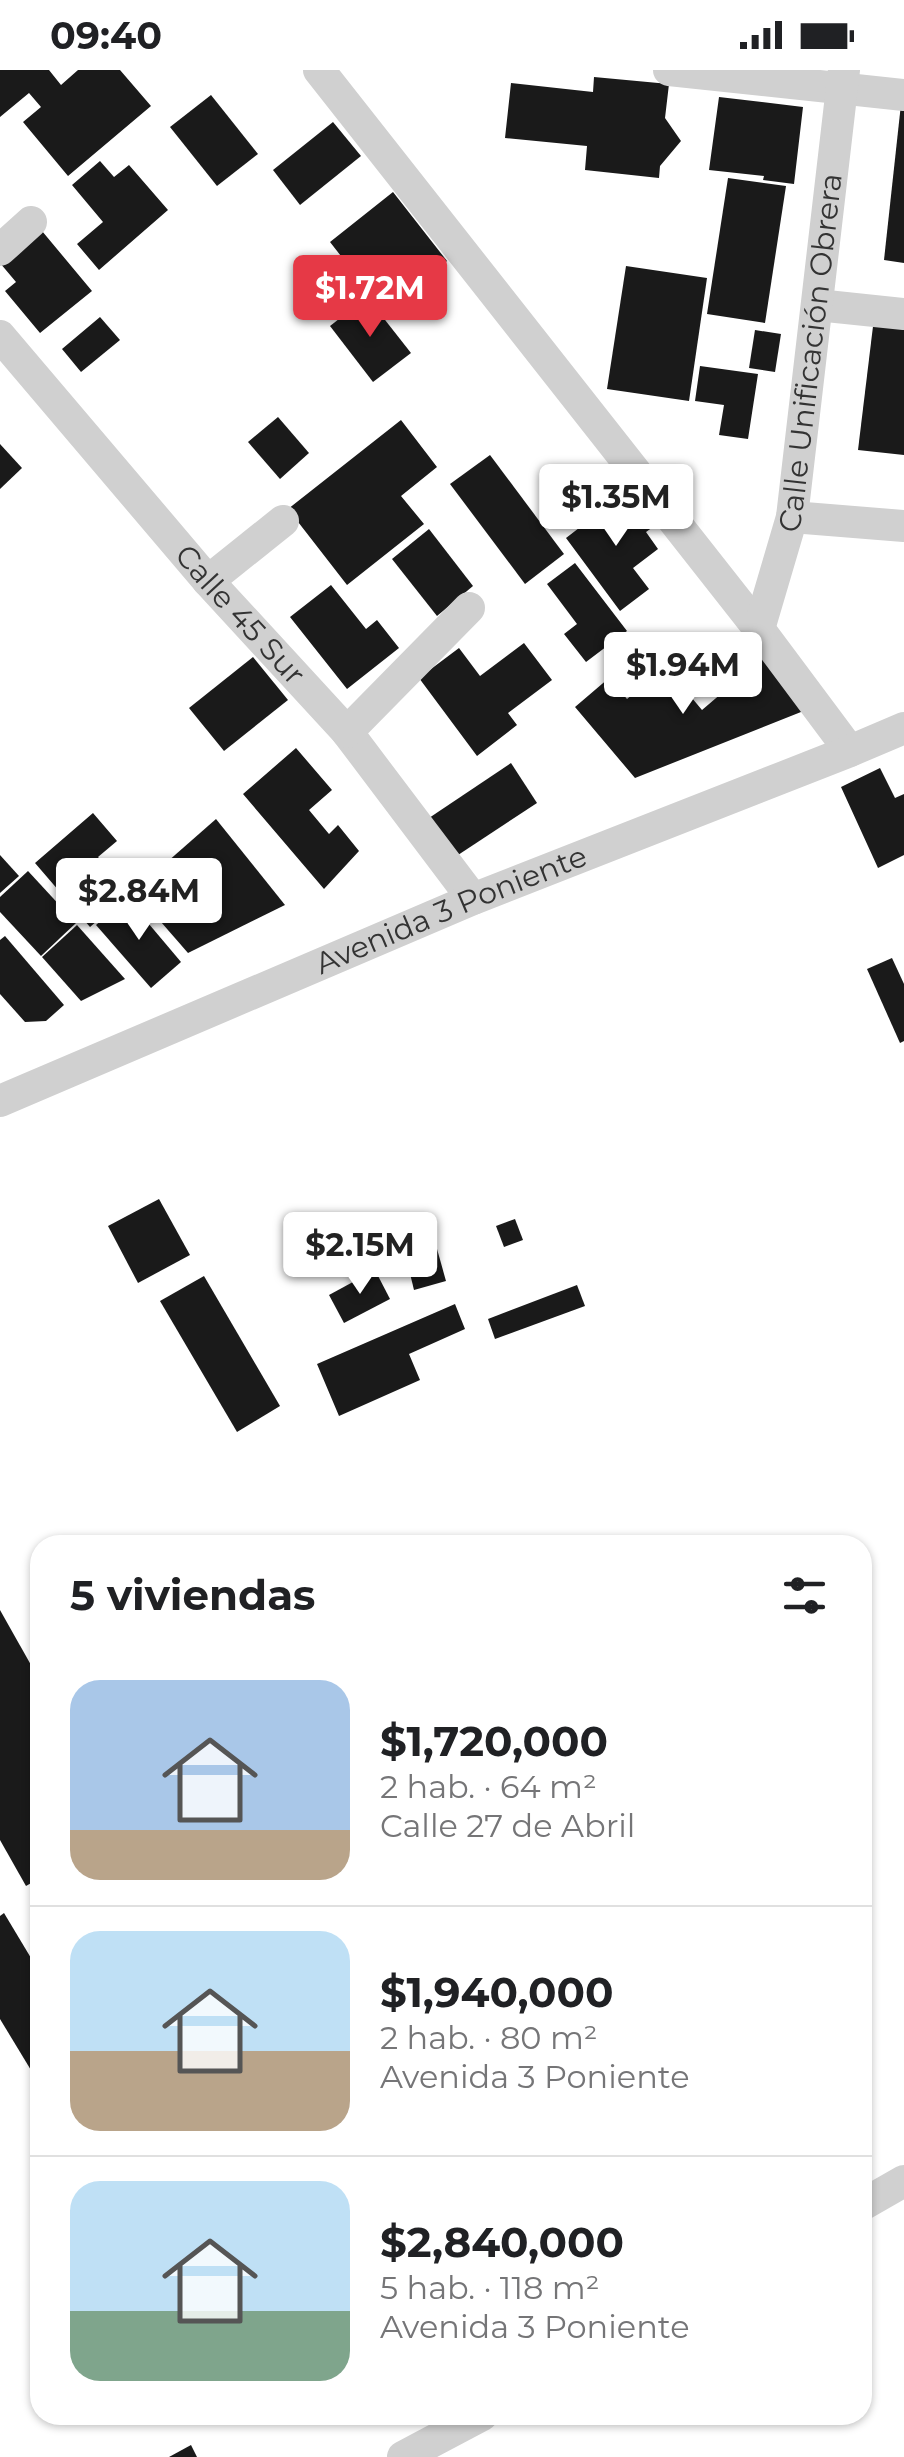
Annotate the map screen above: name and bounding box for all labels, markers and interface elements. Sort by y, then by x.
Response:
text: 09:40 [50,12,162,59]
street label: Calle Unificación Obrera [769,171,850,537]
pin: $1.72M [289,255,451,340]
text: $1.72M [315,268,425,307]
pin: $1.35M [535,464,697,549]
text: $1.35M [561,477,671,516]
street label: Calle 45 Sur [167,537,313,692]
pin: $1.94M [602,632,764,717]
text: $1.94M [626,645,740,684]
street label: Avenida 3 Poniente [310,837,592,982]
pin: $2.84M [58,858,220,943]
text: $2.84M [78,871,200,910]
pin: $2.15M [279,1212,441,1297]
text: $2.15M [305,1225,415,1264]
icon: filters [777,1568,832,1623]
text: 5 viviendas [70,1569,315,1621]
text: $1,720,000 [380,1715,608,1767]
icon: home [150,1720,270,1840]
text: 2 hab. · 64 m² [380,1767,597,1806]
text: Calle 27 de Abril [380,1806,635,1845]
text: $1,940,000 [380,1966,614,2018]
icon: home [150,1971,270,2091]
text: 2 hab. · 80 m² [380,2018,598,2057]
text: Avenida 3 Poniente [380,2057,689,2096]
text: $2,840,000 [380,2216,624,2268]
icon: home [150,2221,270,2341]
text: 5 hab. · 118 m² [380,2268,599,2307]
text: Avenida 3 Poniente [380,2307,689,2346]

